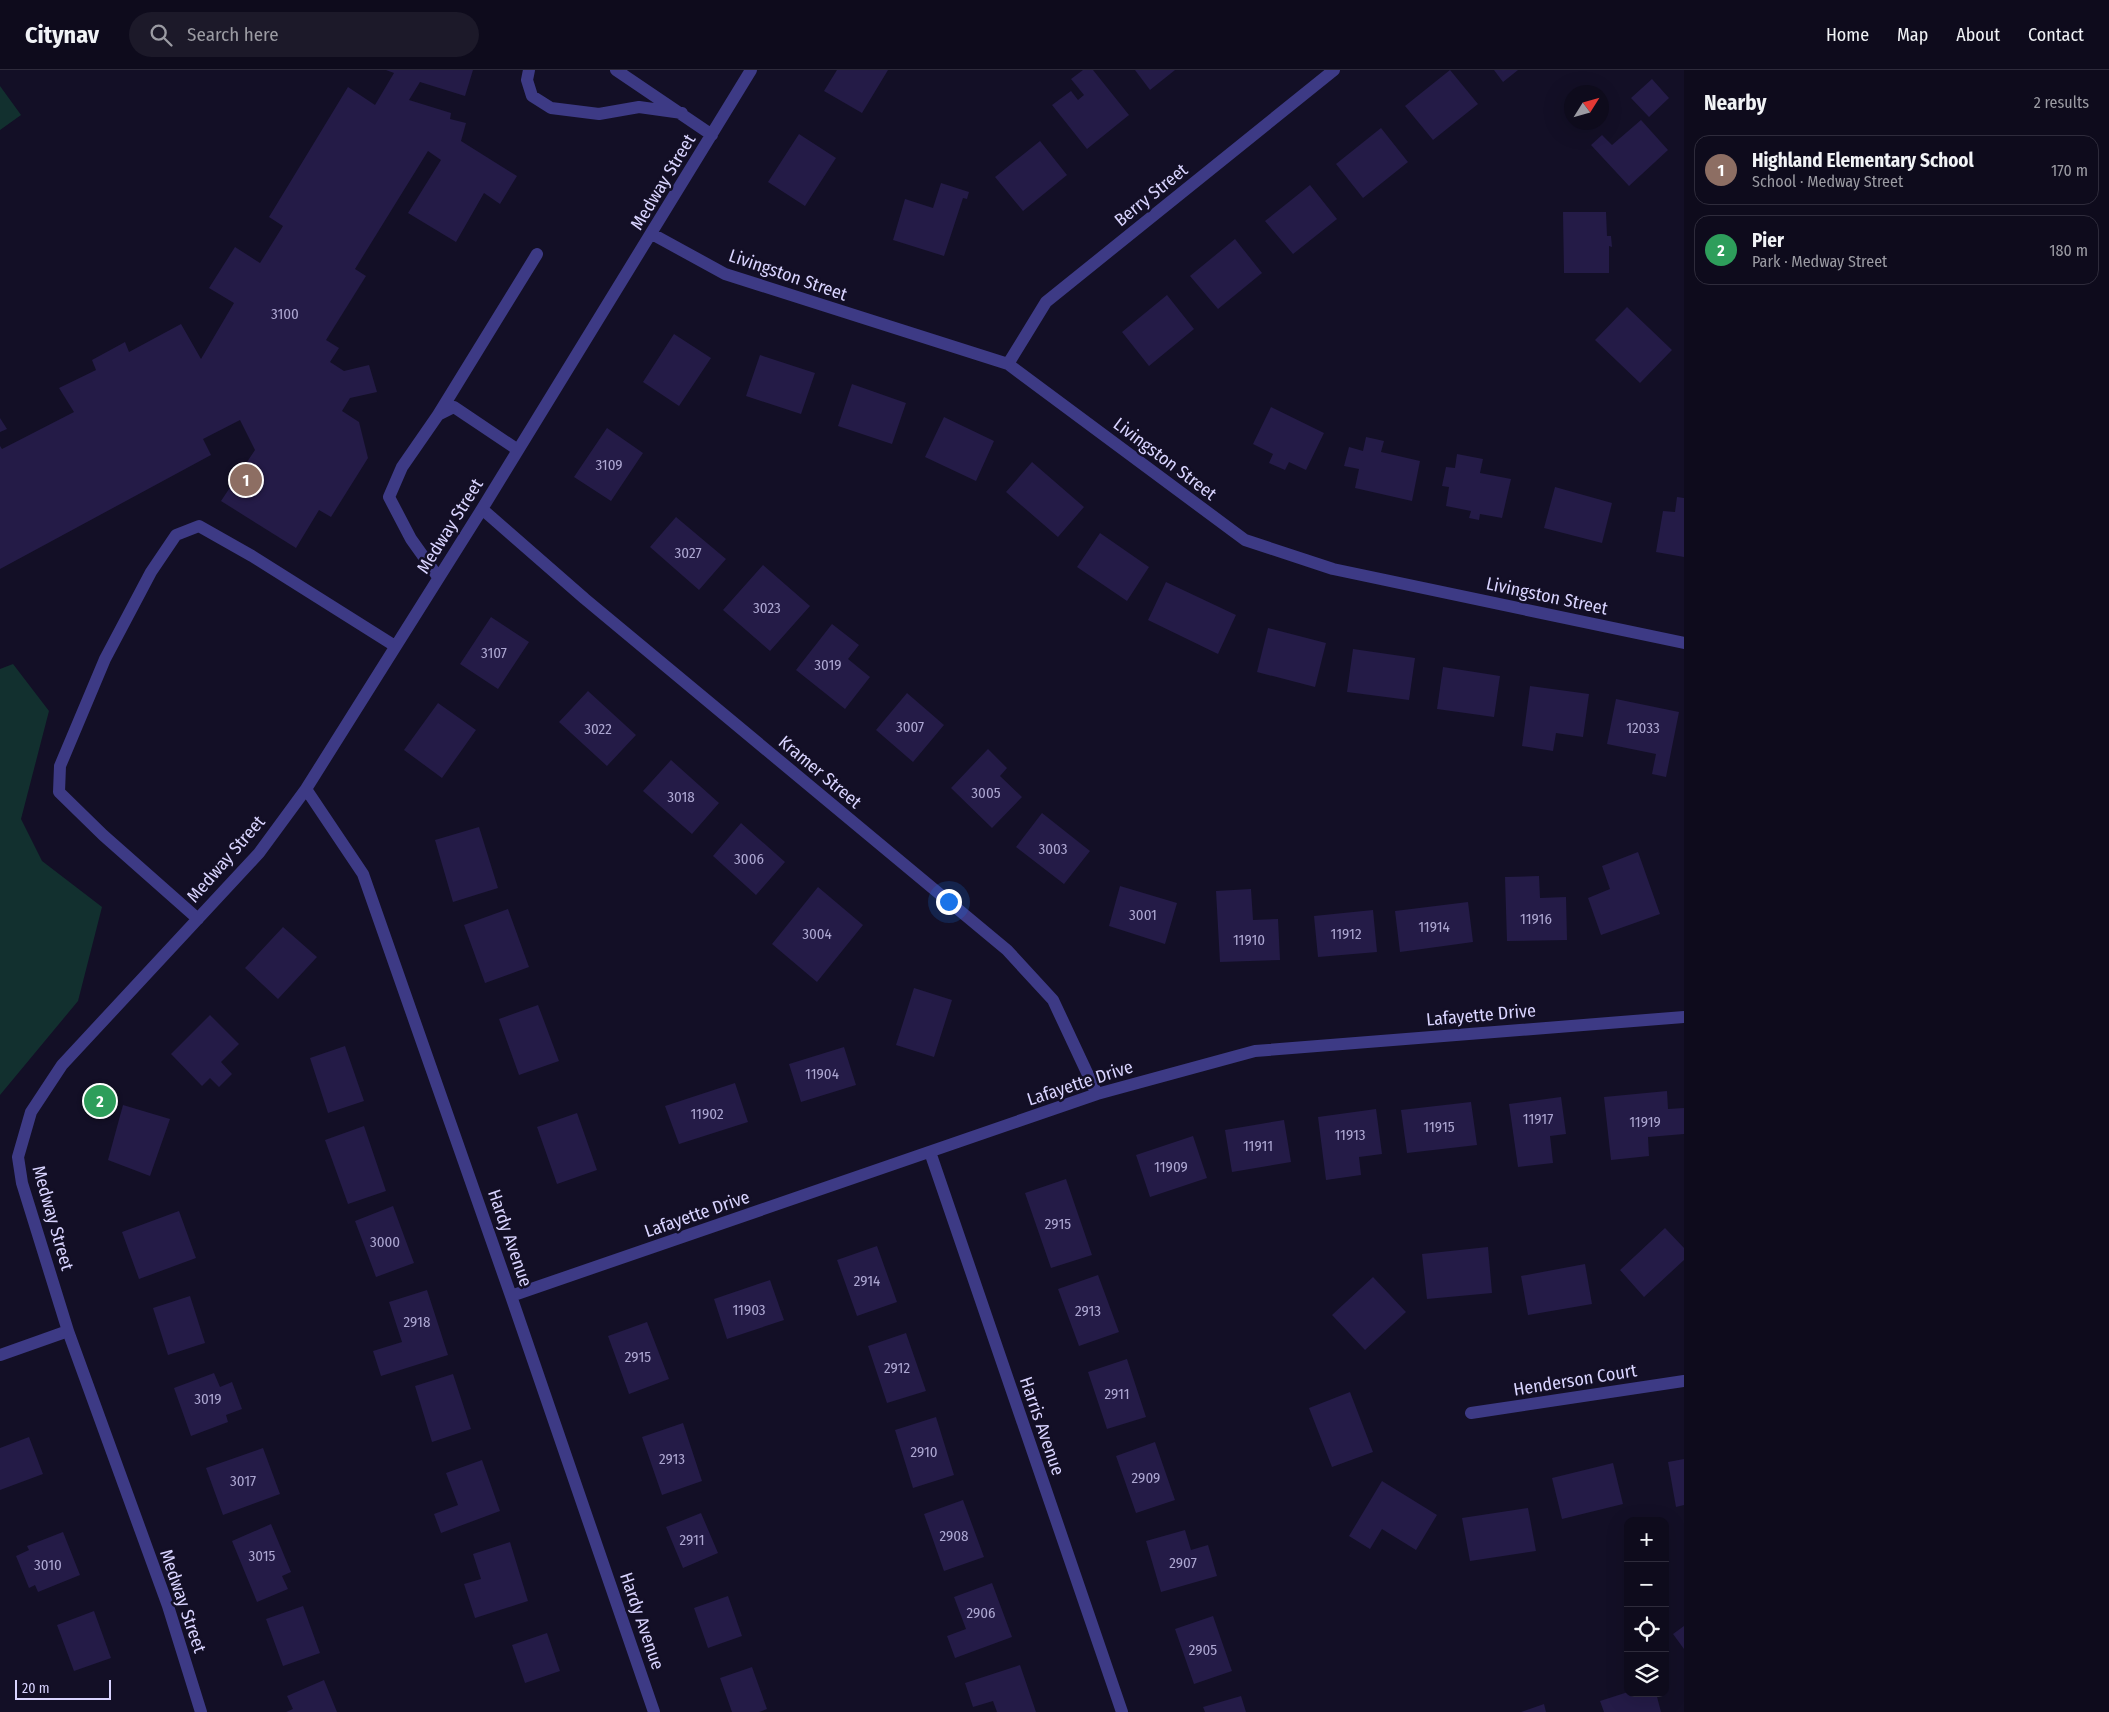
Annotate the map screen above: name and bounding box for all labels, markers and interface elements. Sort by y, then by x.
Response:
search box [129,12,479,57]
text: Citynav [25,21,99,49]
icon: search [147,21,175,49]
text: Search here [187,23,279,46]
text: Home [1826,24,1869,46]
text: Map [1897,24,1928,46]
text: About [1956,24,2000,46]
text: Contact [2028,24,2084,46]
north arrow [1564,85,1609,130]
text: Nearby [1704,90,1766,116]
text: 2 results [2034,93,2089,112]
street label: Medway Street [626,130,700,234]
text: Highland Elementary School [1752,149,1974,172]
street label: Berry Street [1110,159,1192,231]
text: 1 [1718,161,1724,180]
text: 170 m [2051,161,2088,180]
text: School · Medway Street [1752,172,1903,191]
text: Pier [1752,229,1784,252]
text: 2 [1717,241,1725,260]
text: 180 m [2049,241,2088,260]
street label: Livingston Street [726,244,850,306]
text: Park · Medway Street [1752,252,1887,271]
house number: 3100 [271,305,299,323]
street label: Livingston Street [1109,413,1221,505]
house number: 3109 [595,456,623,474]
pin: 1 [230,461,262,499]
street label: Medway Street [412,474,488,578]
house number: 3027 [674,544,702,562]
street label: Livingston Street [1484,572,1610,620]
house number: 3023 [753,599,781,617]
house number: 3107 [481,644,507,662]
house number: 3019 [814,656,842,674]
house number: 3007 [896,718,924,736]
house number: 12033 [1626,719,1660,737]
house number: 3022 [584,720,612,738]
street label: Kramer Street [774,731,866,813]
house number: 3005 [971,784,1001,802]
house number: 3018 [667,788,695,806]
street label: Medway Street [182,811,270,907]
house number: 3003 [1038,840,1068,858]
house number: 3006 [734,850,764,868]
your location [936,889,962,915]
house number: 3001 [1129,906,1157,924]
house number: 11916 [1520,910,1552,928]
house number: 11914 [1418,918,1450,936]
house number: 3004 [802,925,832,943]
house number: 11912 [1331,925,1362,943]
house number: 11910 [1233,931,1265,949]
street label: Lafayette Drive [1425,999,1537,1031]
street label: Lafayette Drive [1024,1056,1136,1110]
house number: 11904 [805,1065,839,1083]
pin: 2 [84,1082,116,1120]
house number: 11902 [690,1105,724,1123]
house number: 11917 [1523,1110,1553,1128]
house number: 11919 [1629,1113,1661,1131]
house number: 11915 [1423,1118,1455,1136]
house number: 11913 [1334,1126,1366,1144]
house number: 11911 [1243,1137,1273,1155]
house number: 11909 [1154,1158,1188,1176]
street label: Medway Street [28,1163,78,1273]
street label: Hardy Avenue [483,1186,537,1290]
street label: Lafayette Drive [641,1186,753,1242]
house number: 2915 [1045,1215,1071,1233]
house number: 3000 [370,1233,400,1251]
house number: 2914 [854,1272,880,1290]
house number: 11903 [732,1301,766,1319]
house number: 2913 [1075,1302,1101,1320]
house number: 2918 [404,1313,430,1331]
house number: 2915 [625,1348,651,1366]
house number: 2912 [884,1359,910,1377]
street label: Henderson Court [1512,1359,1638,1401]
street label: Harris Avenue [1015,1374,1069,1478]
house number: 2911 [1104,1385,1130,1403]
house number: 3019 [194,1390,222,1408]
house number: 2910 [910,1443,938,1461]
house number: 2913 [659,1450,685,1468]
house number: 2909 [1132,1469,1160,1487]
house number: 3017 [230,1472,256,1490]
map controls [1624,1517,1669,1697]
button: + [1624,1517,1669,1562]
house number: 2908 [939,1527,969,1545]
house number: 2911 [679,1531,705,1549]
street label: Medway Street [155,1546,211,1656]
house number: 3015 [249,1547,276,1565]
house number: 2907 [1169,1554,1197,1572]
house number: 3010 [34,1556,62,1574]
button: − [1624,1562,1669,1607]
street label: Hardy Avenue [615,1569,669,1673]
house number: 2906 [966,1604,996,1622]
button: locate [1624,1607,1669,1652]
house number: 2905 [1189,1641,1217,1659]
button: layers [1624,1652,1669,1697]
scale bar [15,1677,111,1700]
text: 20 m [22,1680,50,1697]

